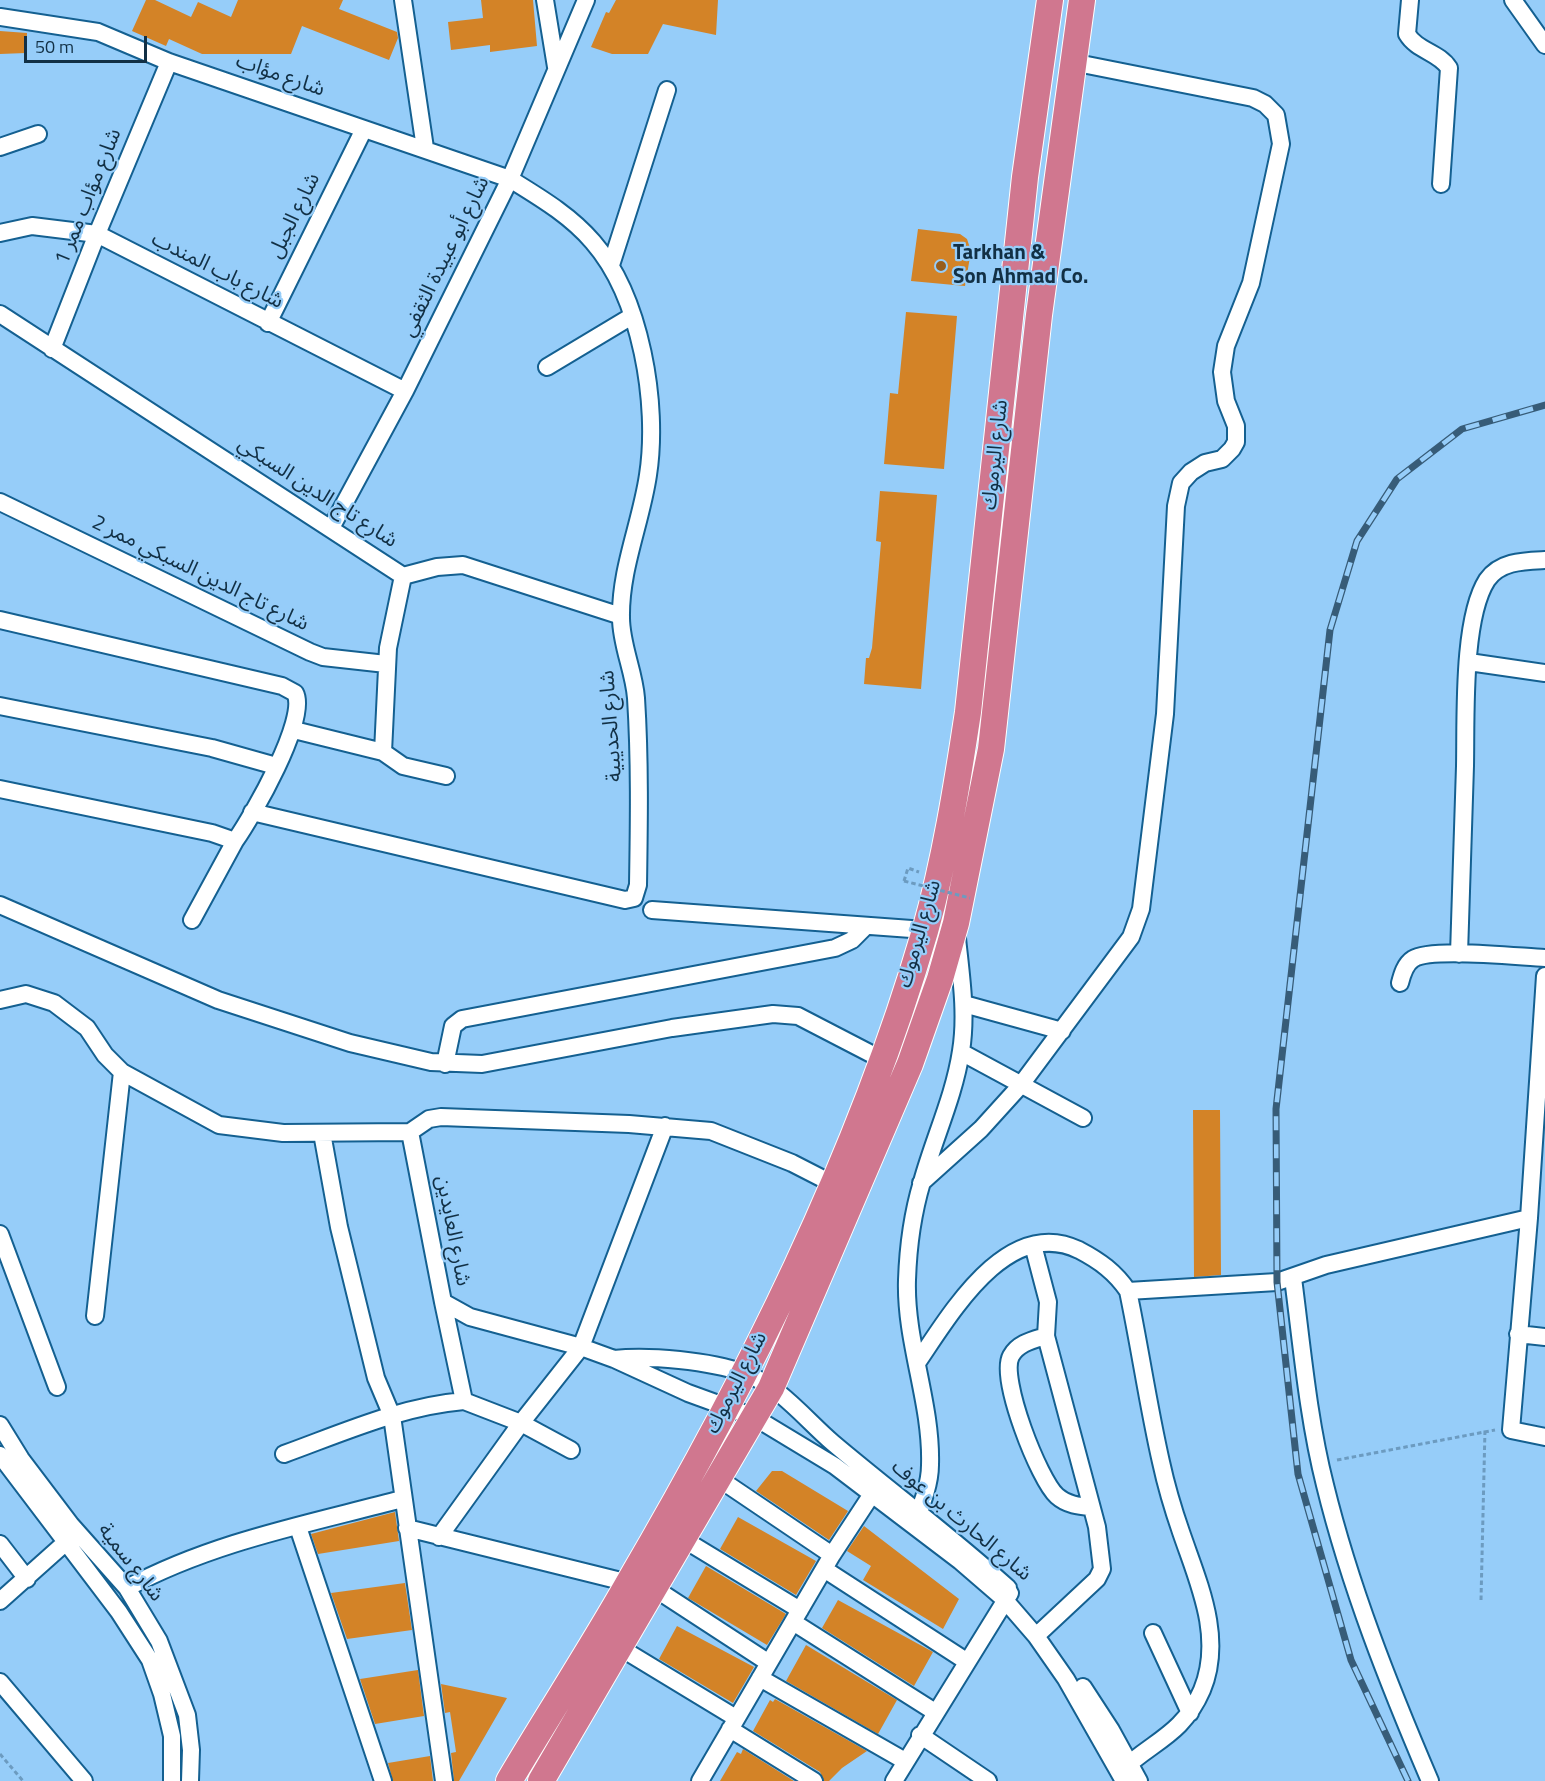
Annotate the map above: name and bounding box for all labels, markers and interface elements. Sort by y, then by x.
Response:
scale bar [27,24,150,62]
text: 50 m [35,33,74,60]
street label: شارع مؤاب [232,49,328,103]
street label: شارع مؤاب ممر 1 [50,125,128,269]
street label: شارع الجبل [264,169,326,263]
street label: شارع أبو عبيدة الثقفي [396,173,496,341]
street label: شارع باب المندب [147,227,287,315]
place label: Tarkhan & Son Ahmad Co. [953,241,1088,291]
marker: Tarkhan & Son Ahmad Co. [934,259,948,273]
street label: شارع اليرموك [978,399,1014,511]
street label: شارع تاج الدين السبكي [232,432,402,554]
street label: شارع تاج الدين السبكي ممر 2 [88,511,312,637]
street label: شارع الحديبية [596,669,628,783]
street label: شارع اليرموك [893,877,947,991]
street label: شارع العايدين [429,1174,475,1288]
street label: شارع اليرموك [701,1328,773,1438]
street label: شارع الحارث بن عوف [886,1455,1036,1587]
street label: شارع سمية [92,1519,168,1607]

